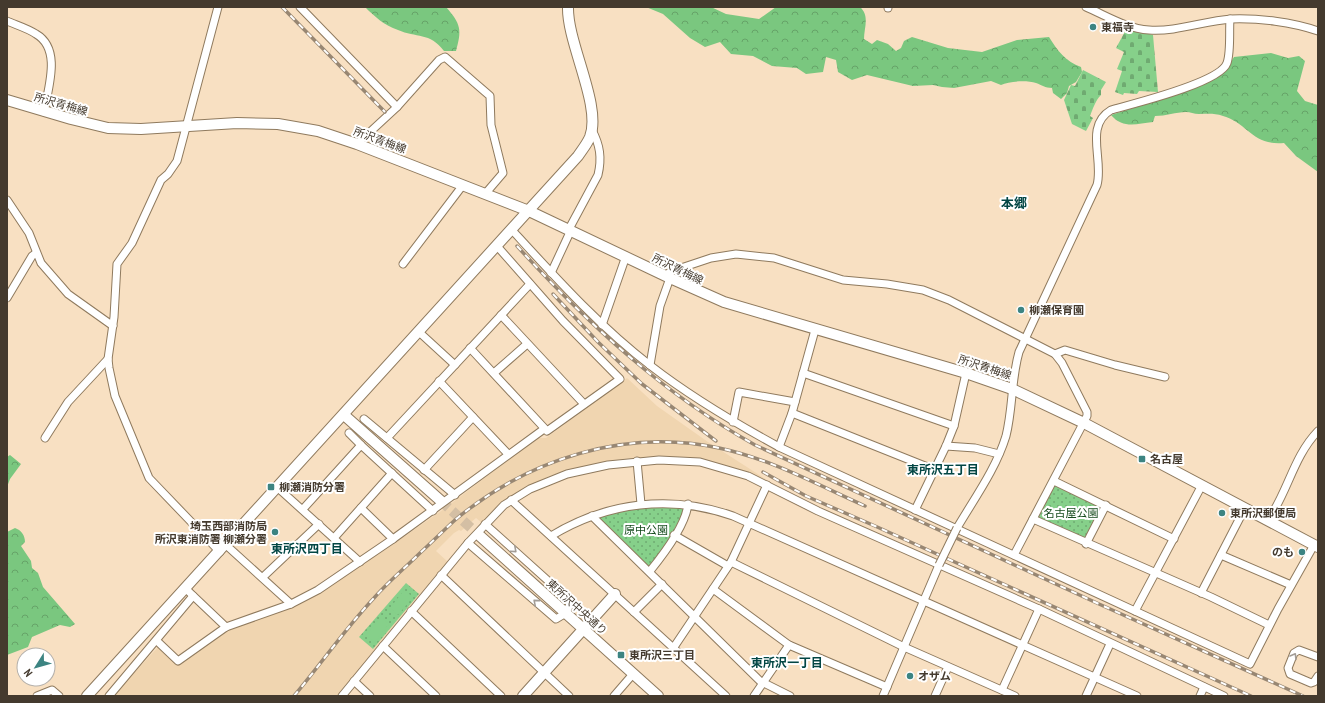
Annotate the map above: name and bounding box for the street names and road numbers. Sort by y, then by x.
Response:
street label: 所沢青梅線 [33,90,89,118]
street label: 所沢青梅線 [352,124,408,156]
street label: 所沢青梅線 [650,251,706,287]
street label: 所沢青梅線 [957,352,1013,382]
street label: 東所沢中央通り [544,576,610,638]

